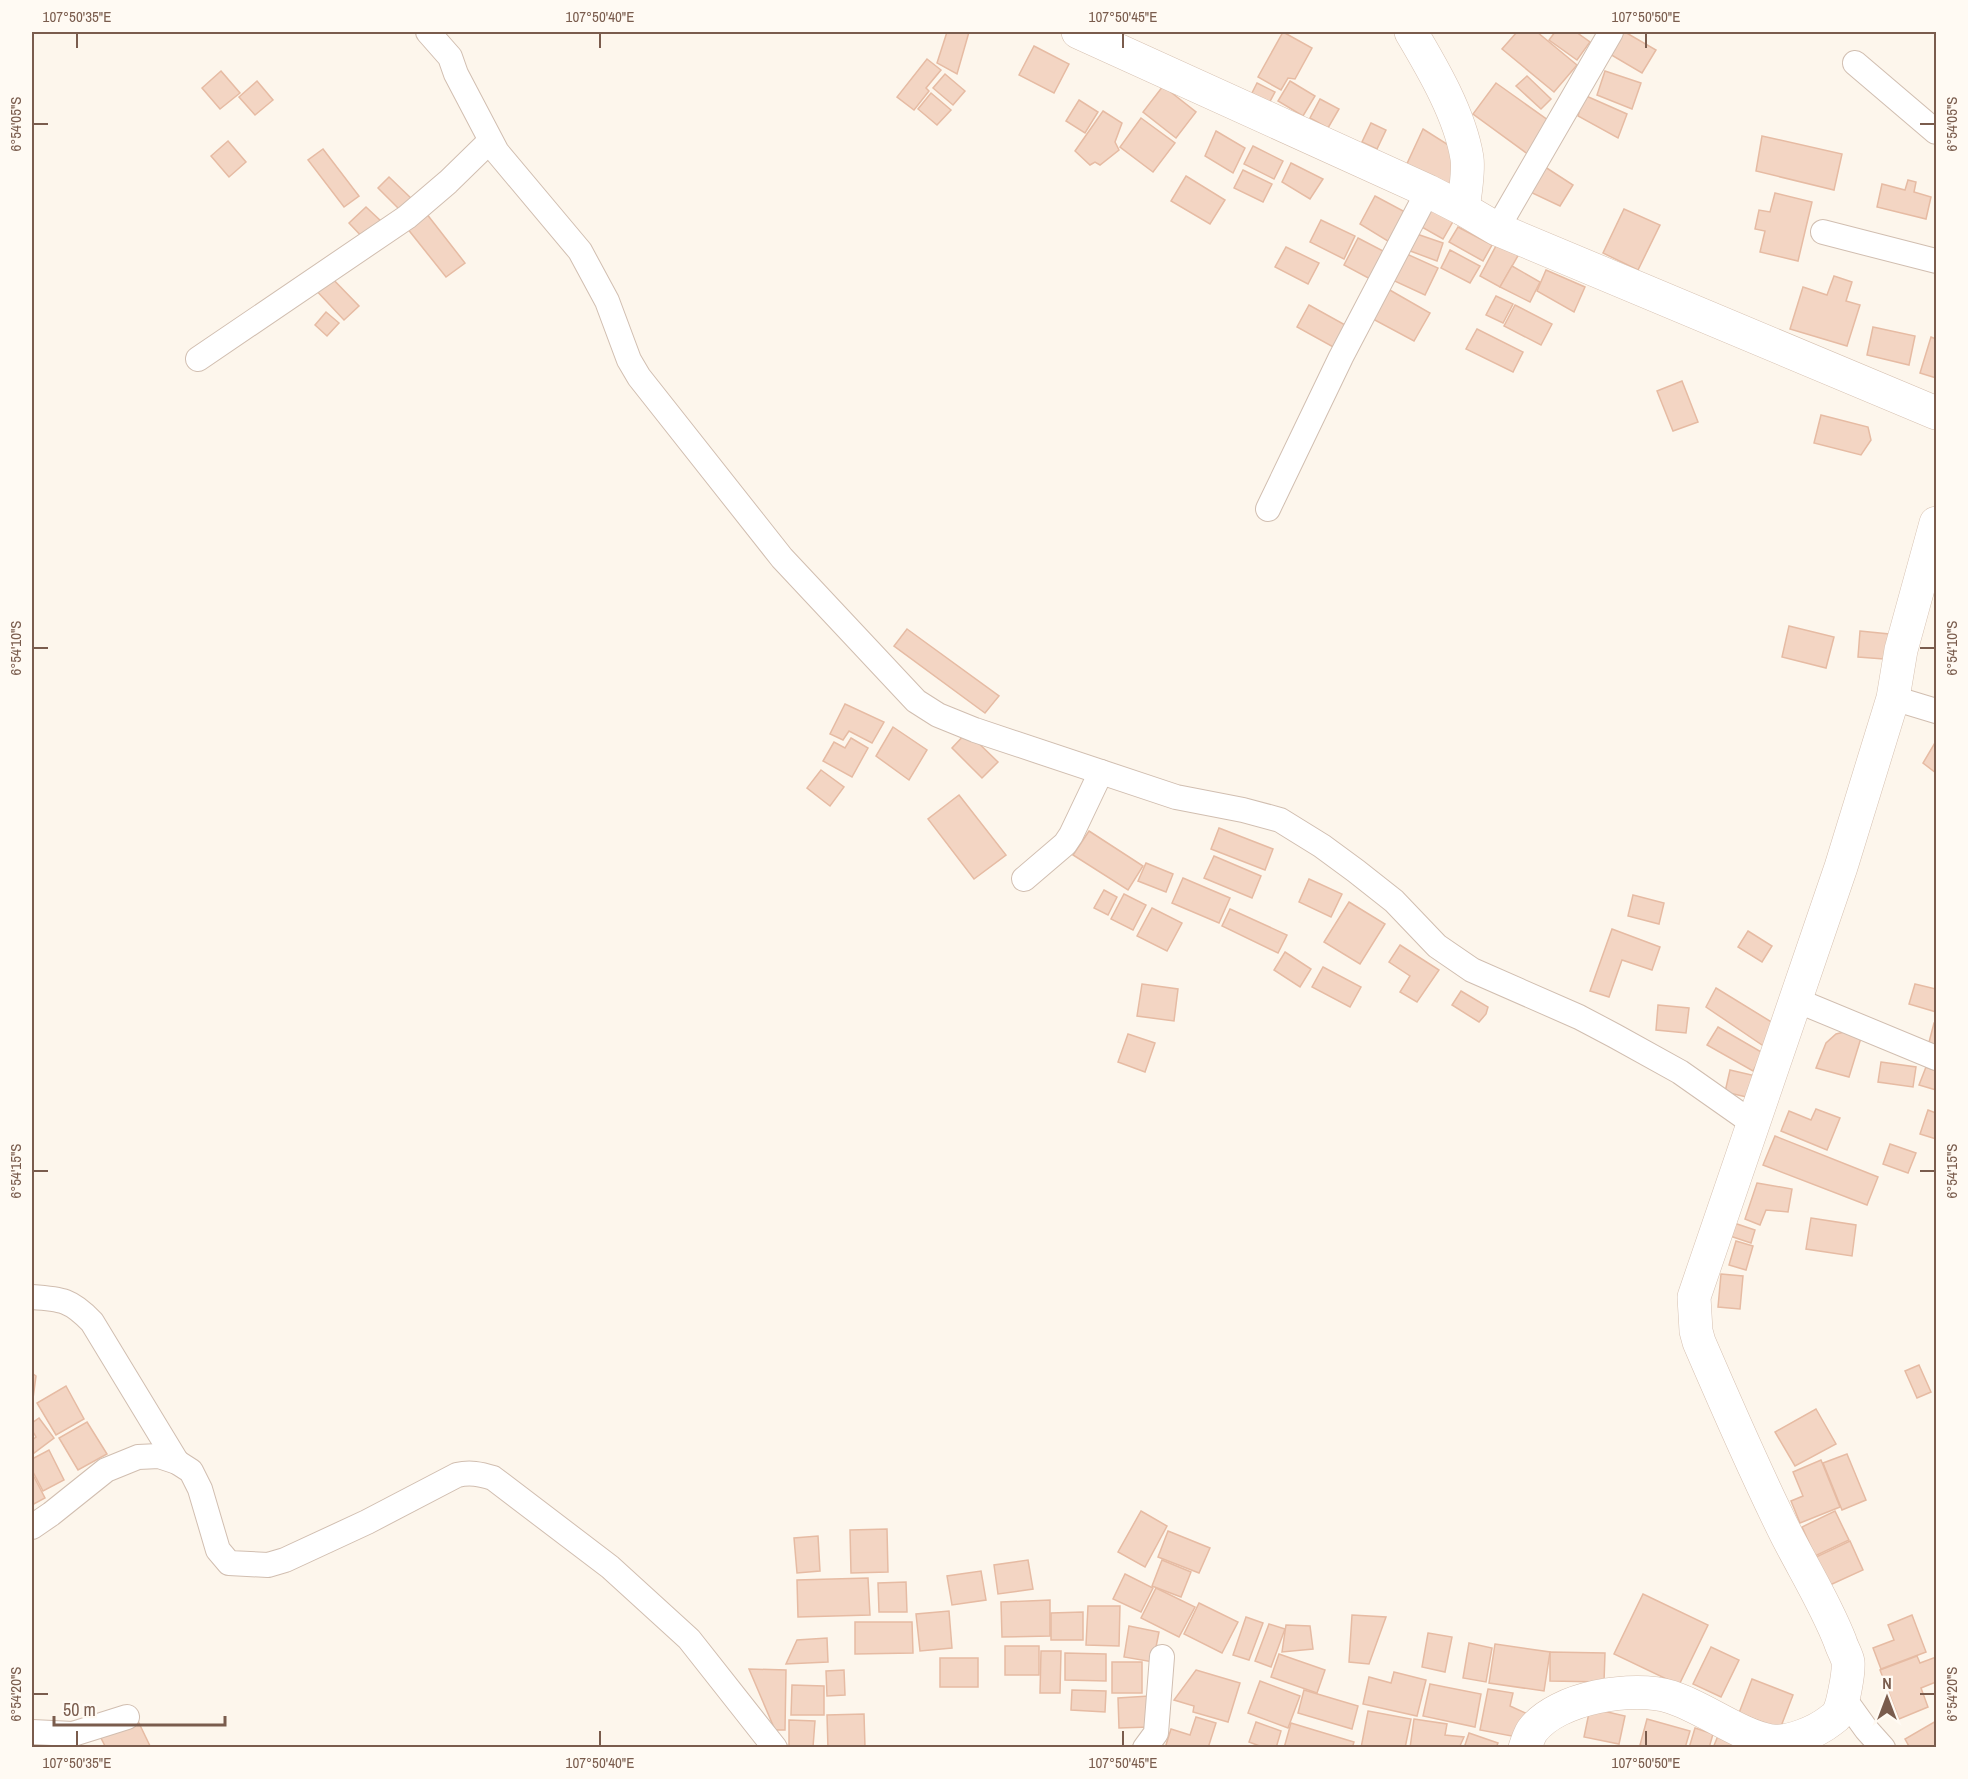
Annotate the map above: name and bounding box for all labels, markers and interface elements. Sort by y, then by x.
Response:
text: 107°50'35"E [43,6,111,27]
text: 107°50'40"E [566,6,634,27]
text: 107°50'45"E [1089,6,1157,27]
text: 107°50'50"E [1612,6,1680,27]
text: 6°54'05"S [5,96,26,152]
text: 6°54'05"S [1941,96,1962,152]
text: 6°54'10"S [5,620,26,676]
text: 6°54'10"S [1941,620,1962,676]
text: 6°54'15"S [5,1143,26,1199]
text: 6°54'15"S [1941,1143,1962,1199]
text: 6°54'20"S [5,1666,26,1722]
text: 6°54'20"S [1941,1666,1962,1722]
north arrow [1857,1668,1917,1728]
text: N [1882,1672,1892,1694]
scale bar [54,1689,225,1727]
text: 50 m [63,1697,96,1722]
text: 107°50'35"E [43,1752,111,1773]
text: 107°50'40"E [566,1752,634,1773]
text: 107°50'45"E [1089,1752,1157,1773]
text: 107°50'50"E [1612,1752,1680,1773]

